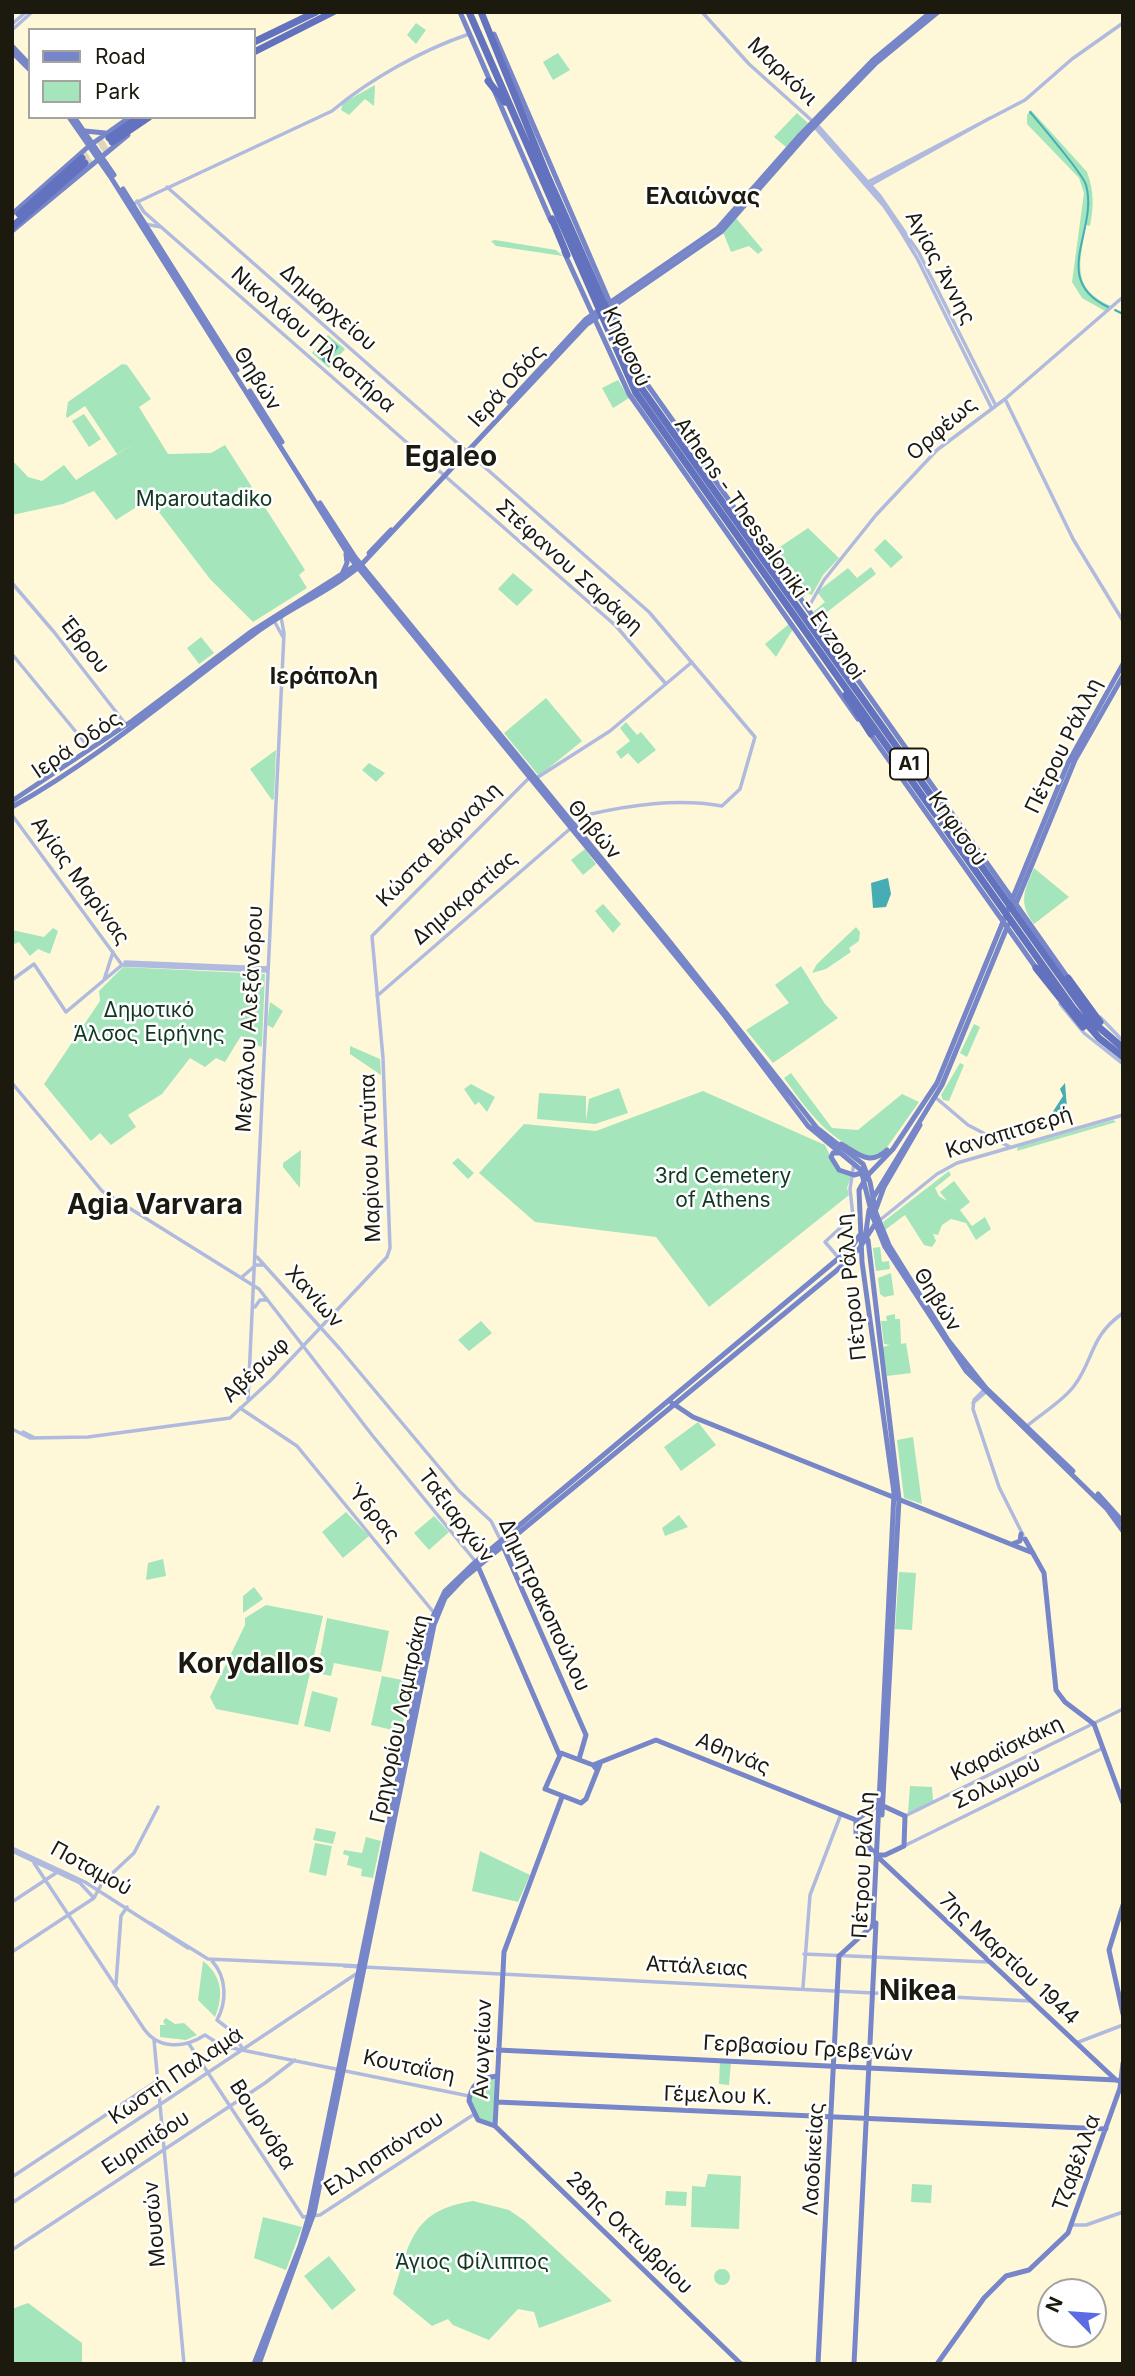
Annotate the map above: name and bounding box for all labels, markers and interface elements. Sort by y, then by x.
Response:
legend [28,28,256,119]
street label: Μαρκόνι [742,33,822,111]
text: Road [95,44,146,69]
text: Park [95,79,140,104]
district label: Ελαιώνας [646,183,760,211]
street label: Αγίας Άννης [900,207,980,329]
street label: Δημαρχείου [275,259,381,357]
street label: Νικολάου Πλαστήρα [226,262,400,418]
street label: Κηφισού [597,303,655,391]
street label: Ιερά Οδός [463,339,551,433]
street label: Θηβών [228,343,286,415]
street label: Ορφέως [902,392,982,466]
street label: Athens - Thessaloniki - Evzonoi [669,413,869,685]
district label: Egaleo [405,441,497,475]
park label: Mparoutadiko [136,487,272,513]
street label: Στέφανου Σαράφη [490,494,648,640]
street label: Έβρου [54,611,114,679]
district label: Ιεράπολη [270,663,378,691]
street label: Πέτρου Ράλλη [1020,674,1108,818]
street label: Ιερά Οδός [27,706,127,784]
road number: Α1 [890,748,928,779]
street label: Κώστα Βάρναλη [372,778,506,912]
street label: Κηφισού [922,787,992,871]
street label: Θηβών [562,795,626,865]
street label: Αγίας Μαρίνας [25,812,135,950]
street label: Δημοκρατίας [407,846,523,950]
street label: Μεγάλου Αλεξάνδρου [231,905,269,1133]
park label: Δημοτικό Άλσος Ειρήνης [73,998,225,1048]
street label: Μαρίνου Αντύπα [355,1073,387,1243]
street label: Καναπιτσερή [943,1102,1075,1164]
park label: 3rd Cemetery of Athens [655,1164,791,1214]
district label: Agia Varvara [67,1189,243,1223]
street label: Πέτρου Ράλλη [832,1212,872,1362]
street label: Χανίων [280,1261,348,1333]
street label: Θηβών [908,1264,966,1336]
street label: Αβέρωφ [217,1332,295,1408]
street label: Ταξιαρχών [413,1464,499,1568]
street label: Ύδρας [341,1478,405,1548]
street label: Δημητρακοπούλου [493,1515,595,1695]
street label: Γρηγορίου Λαμπράκη [366,1613,434,1825]
district label: Korydallos [178,1648,324,1682]
street label: Καραϊσκάκη [947,1711,1067,1787]
street label: Αθηνάς [692,1728,774,1780]
street label: Σολωμού [949,1751,1045,1815]
street label: Πέτρου Ράλλη [848,1791,880,1939]
street label: Ποταμού [46,1836,136,1902]
street label: 7ης Μαρτίου 1944 [934,1888,1084,2030]
street label: Αττάλειας [645,1952,749,1982]
district label: Nikea [879,1975,957,2009]
street label: Ανωγείων [469,1998,497,2100]
street label: Κωστή Παλαμά [104,2022,248,2130]
street label: Γερβασίου Γρεβενών [703,2031,913,2067]
street label: Κουταΐση [361,2045,457,2089]
street label: Βουρνόβα [224,2075,300,2175]
street label: Γέμελου Κ. [663,2082,773,2110]
street label: Λαοδικείας [798,2102,830,2216]
street label: Ευριπίδου [97,2105,195,2181]
street label: Ελλησπόντου [320,2106,448,2202]
street label: Τζαβέλλα [1048,2111,1106,2215]
street label: 28ης Οκτωβρίου [561,2166,697,2300]
street label: Μουσών [139,2180,171,2268]
park label: Άγιος Φίλιππος [395,2250,549,2276]
north arrow [1037,2278,1107,2348]
text: N [1041,2293,1068,2316]

